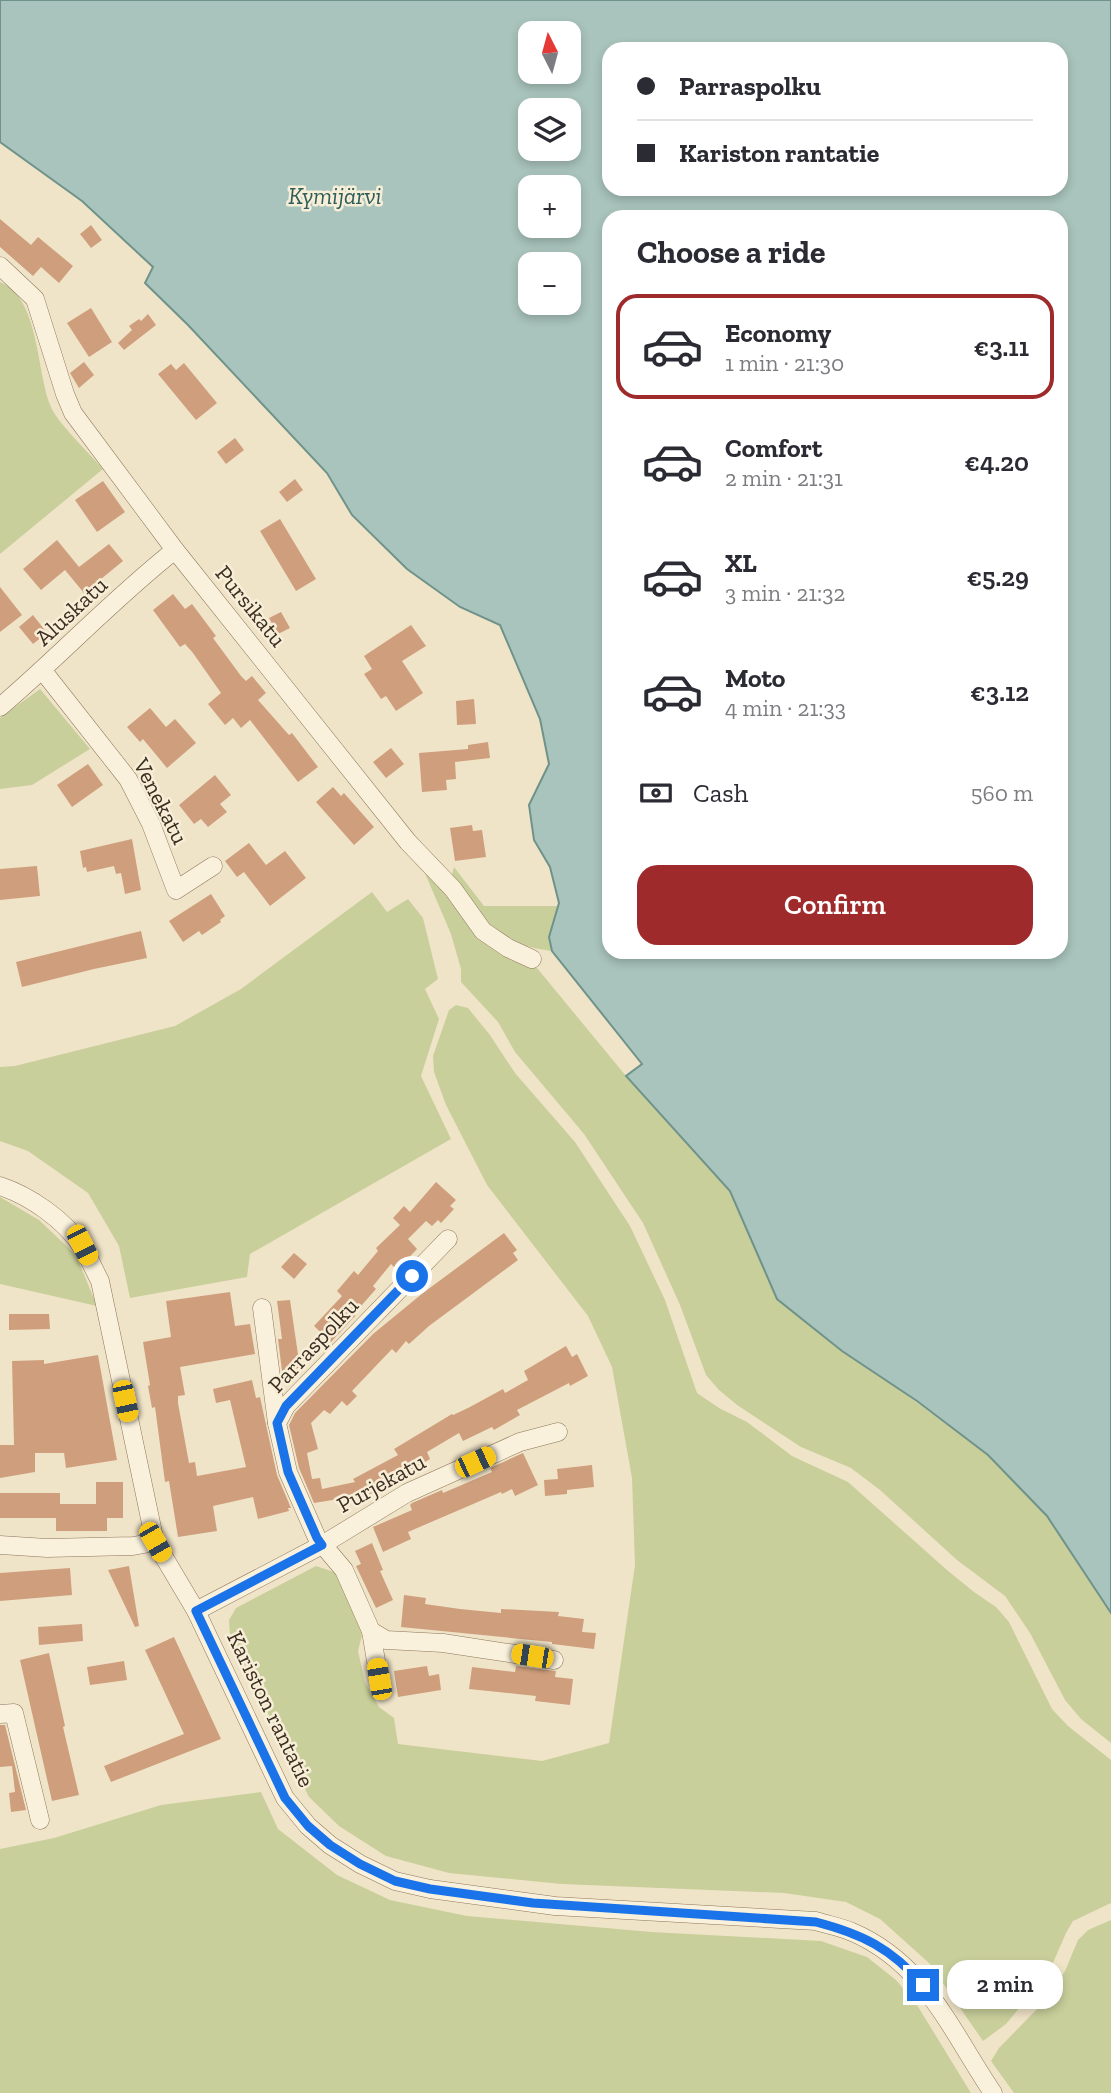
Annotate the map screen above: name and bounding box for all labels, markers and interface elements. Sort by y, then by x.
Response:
north arrow [518,21,581,84]
map controls [518,21,581,315]
text: Parraspolku [679,70,821,102]
button: layers [518,98,581,161]
text: Kariston rantatie [679,137,879,169]
button: + [518,175,581,238]
water label: Kymijärvi [288,181,382,210]
text: Choose a ride [637,233,825,271]
button: − [518,252,581,315]
icon: car [641,315,704,378]
text: Economy [725,317,831,349]
text: €3.11 [974,331,1029,363]
text: 1 min · 21:30 [725,349,844,377]
icon: car [641,430,704,493]
text: Comfort [725,432,822,464]
text: €4.20 [964,446,1029,478]
text: 2 min · 21:31 [725,464,843,492]
icon: car [641,545,704,608]
text: XL [725,547,757,579]
street label: Pursikatu [210,560,292,652]
text: €5.29 [967,561,1029,593]
street label: Aluskatu [29,571,113,651]
text: 3 min · 21:32 [725,579,845,607]
icon: car [641,660,704,723]
text: Moto [725,662,785,694]
text: €3.12 [970,676,1029,708]
text: 4 min · 21:33 [725,694,846,722]
street label: Venekatu [127,752,195,849]
icon: cash [637,774,675,812]
text: Cash [693,777,748,809]
text: 560 m [971,779,1033,807]
button: Confirm [637,865,1033,945]
car [64,1222,101,1268]
route start [396,1260,428,1292]
street label: Parraspolku [262,1291,364,1398]
car [111,1378,140,1424]
car [452,1444,499,1480]
street label: Purjekatu [332,1447,430,1519]
car [136,1519,175,1565]
street label: Kariston rantatie [221,1626,321,1792]
car [510,1642,555,1670]
car [366,1656,393,1702]
callout: 2 min [948,1960,1063,2010]
route end [907,1969,939,2001]
text: 2 min [976,1970,1034,1998]

